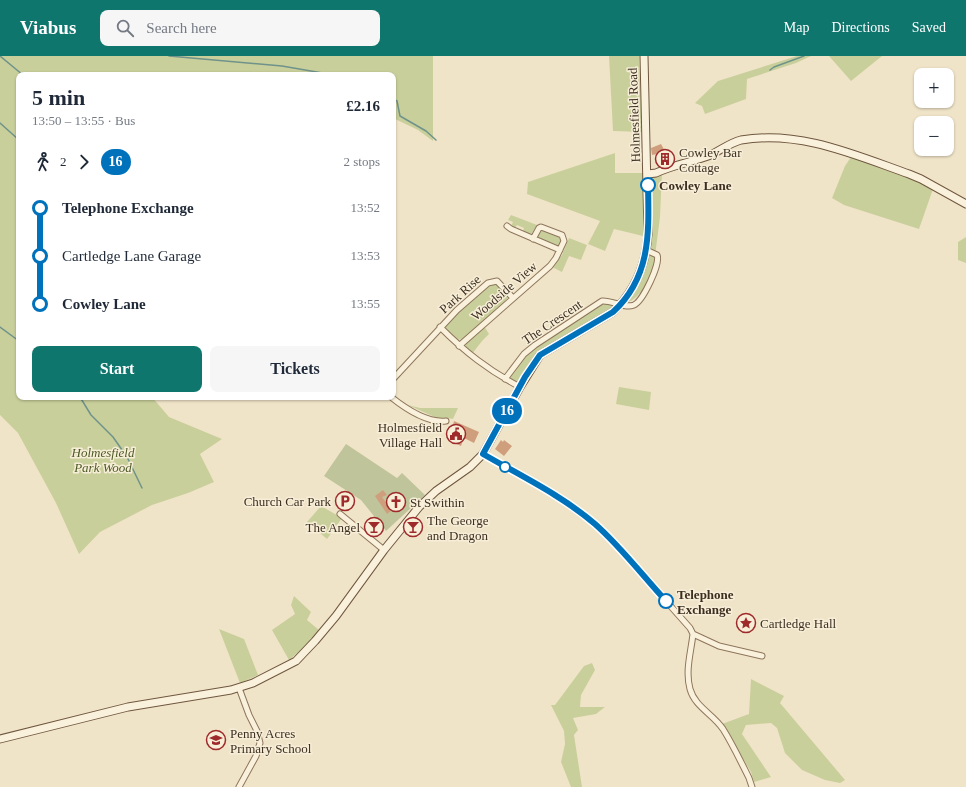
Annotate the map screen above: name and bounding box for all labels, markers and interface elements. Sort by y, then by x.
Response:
search box [100,10,380,46]
text: Viabus [20,17,76,38]
icon: search [114,17,136,39]
text: Search here [146,20,217,36]
text: Map [784,20,809,35]
text: Directions [831,20,890,35]
text: Saved [912,20,946,35]
street label: Holmesfield Road [625,67,643,163]
map controls [914,68,954,156]
button: + [914,68,954,108]
text: 5 min [32,85,85,110]
text: £2.16 [346,98,380,114]
text: 13:50 – 13:55 · Bus [32,113,135,128]
button: − [914,116,954,156]
place label: Cowley Bar Cottage [679,145,742,175]
building icon: Cowley Bar Cottage [654,148,676,170]
icon: walk [32,151,54,173]
icon: forward [73,151,95,173]
text: 2 [60,154,67,169]
text: 16 [109,154,123,169]
text: 2 stops [344,154,380,169]
marker: Cowley Lane [640,177,656,193]
place label: Cowley Lane [659,178,732,193]
text: Telephone Exchange [62,200,194,216]
text: 13:52 [350,200,380,215]
text: Cartledge Lane Garage [62,248,201,264]
text: 13:53 [350,248,380,263]
street label: Woodside View [468,258,540,324]
street label: Park Rise [436,271,484,316]
text: Cowley Lane [62,296,146,312]
text: 13:55 [350,296,380,311]
street label: The Crescent [519,296,585,347]
button: Start [32,346,202,392]
button: Tickets [210,346,380,392]
line badge: 16 [489,398,525,424]
text: 16 [500,403,514,418]
place label: Holmesfield Village Hall [378,420,442,450]
public building icon: Holmesfield Village Hall [445,423,467,445]
park label: Holmesfield Park Wood [71,445,135,475]
unlabelled marker [499,461,511,473]
parking icon: Church Car Park [334,490,356,512]
church icon: St Swithin [385,491,407,513]
place label: Church Car Park [244,494,331,509]
place label: St Swithin [410,495,465,510]
place label: The George and Dragon [427,513,489,543]
bar icon: The Angel [363,516,385,538]
bar icon: The George and Dragon [402,516,424,538]
place label: The Angel [305,520,360,535]
place label: Telephone Exchange [677,587,734,617]
marker: Telephone Exchange [658,593,674,609]
place icon: Cartledge Hall [735,612,757,634]
place label: Cartledge Hall [760,616,837,631]
place label: Penny Acres Primary School [230,726,312,756]
school or university icon: Penny Acres Primary School [205,729,227,751]

